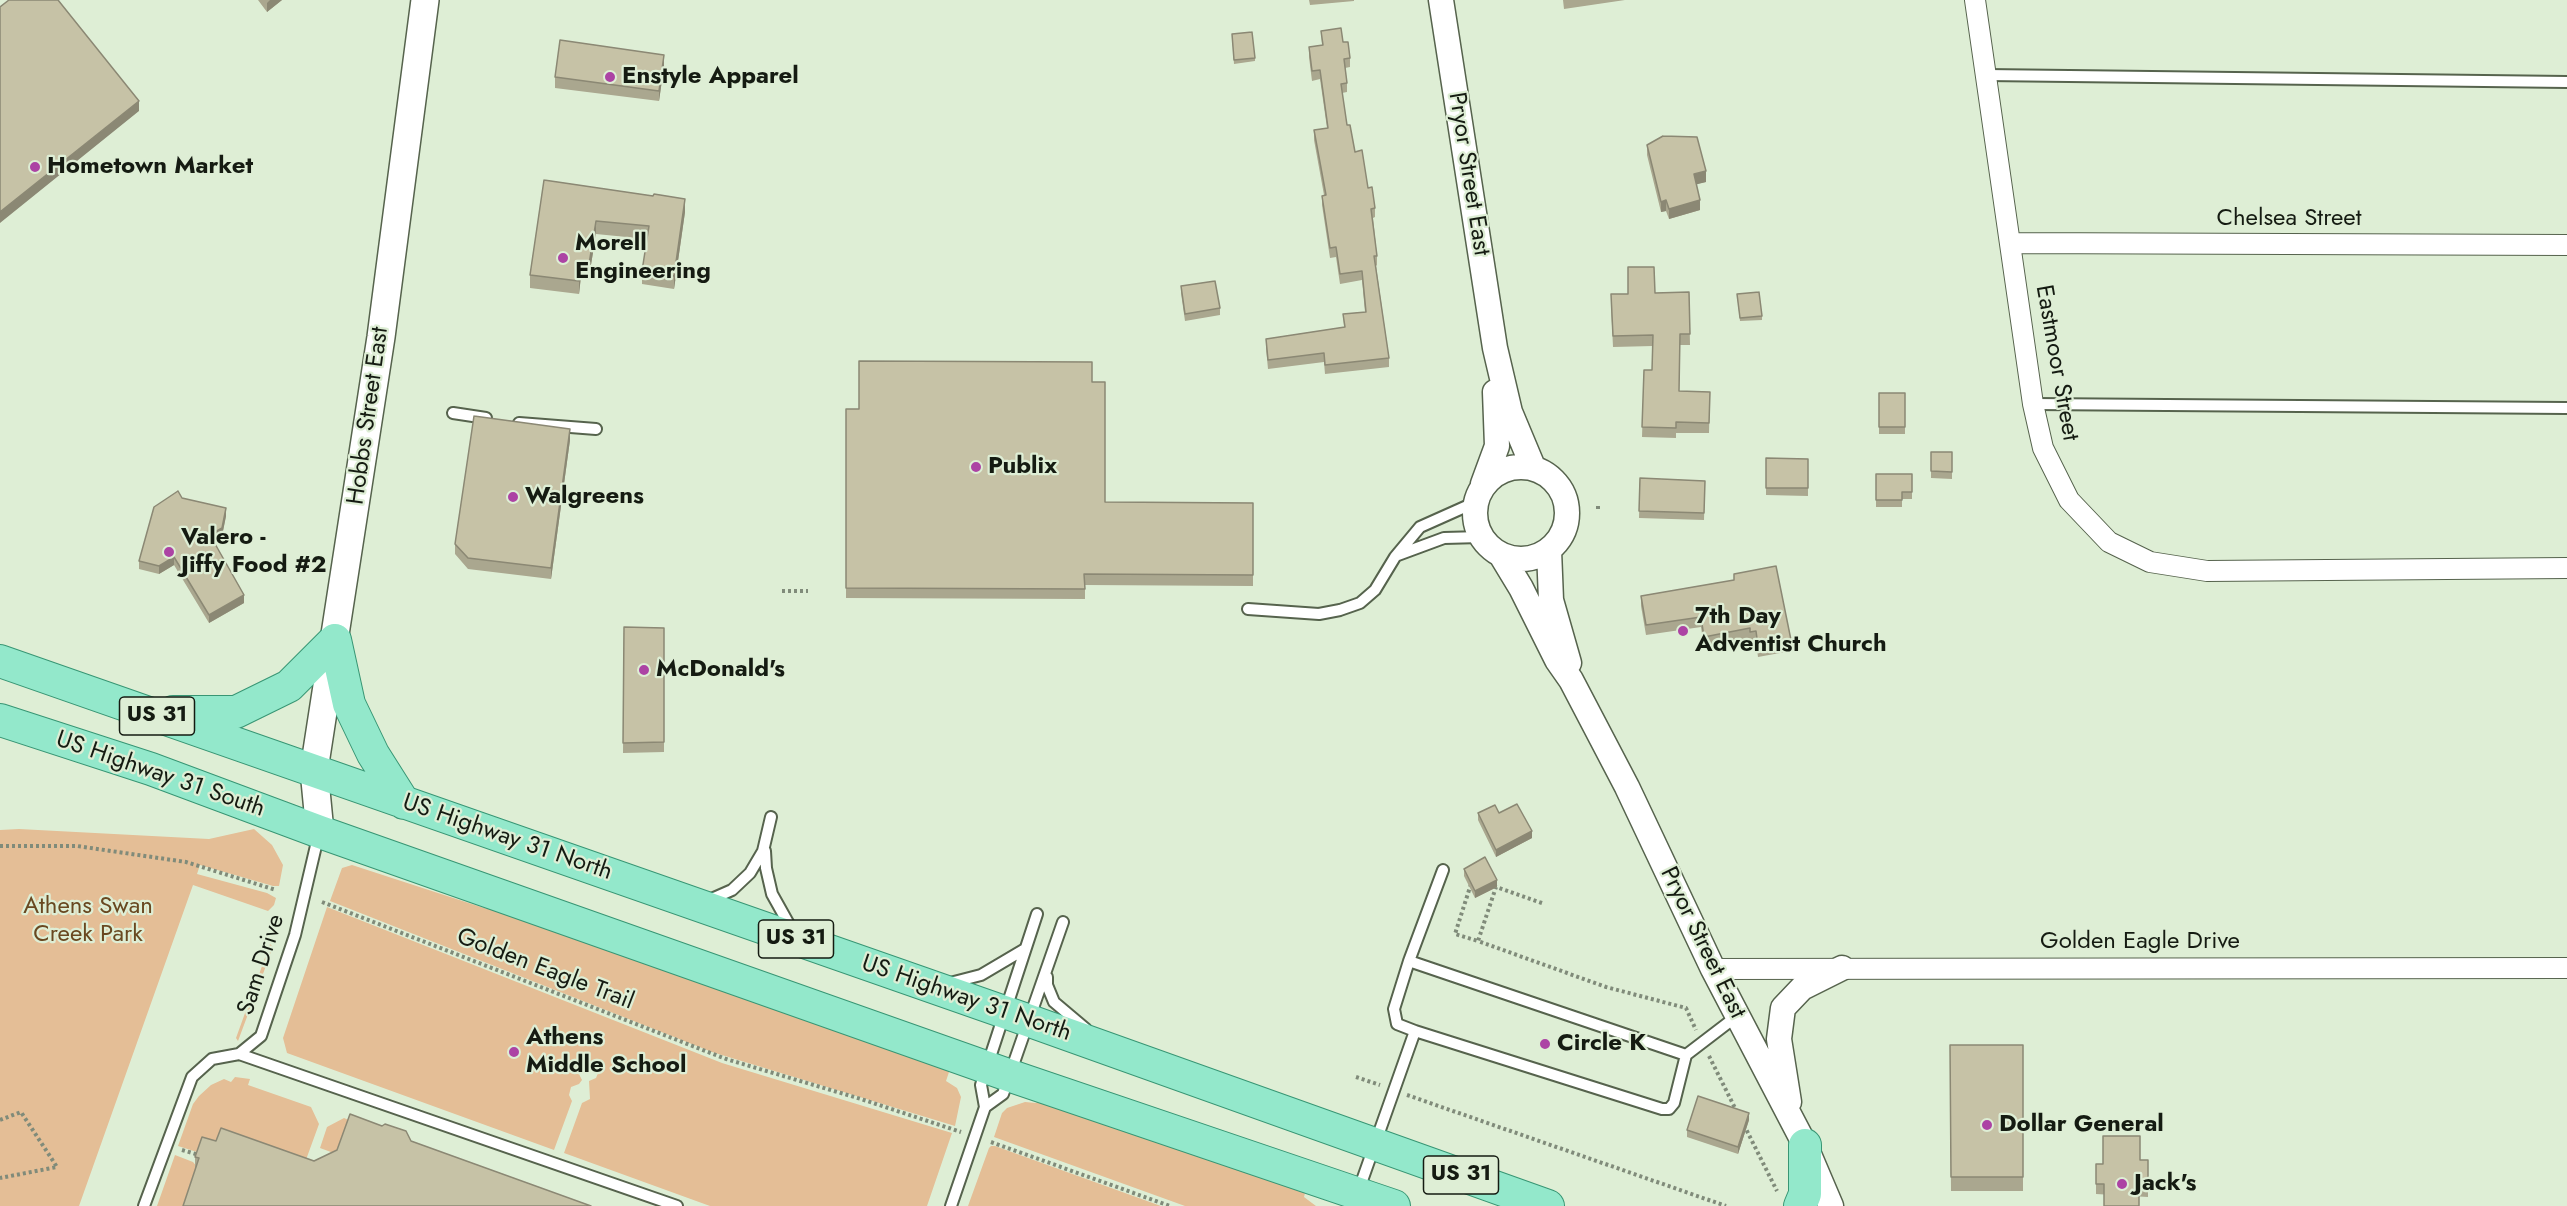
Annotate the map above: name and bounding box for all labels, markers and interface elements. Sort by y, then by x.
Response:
place label: Enstyle Apparel [622,63,799,91]
marker: Enstyle Apparel [603,70,617,84]
street label: Pryor Street East [1441,90,1495,258]
place label: Hometown Market [47,153,253,181]
marker: Hometown Market [28,160,42,174]
street label: Chelsea Street [2217,205,2361,233]
place label: Morell Engineering [575,230,711,286]
marker: Morell Engineering [556,251,570,265]
street label: Eastmoor Street [2028,283,2084,443]
street label: Hobbs Street East [342,325,396,507]
place label: Publix [988,453,1057,481]
marker: Publix [969,460,983,474]
place label: Walgreens [525,483,644,511]
marker: Walgreens [506,490,520,504]
place label: Valero - Jiffy Food #2 [181,524,326,580]
marker: Valero - Jiffy Food #2 [162,545,176,559]
place label: 7th Day Adventist Church [1695,603,1887,659]
marker: 7th Day Adventist Church [1676,624,1690,638]
place label: McDonald's [656,656,785,684]
marker: McDonald's [637,663,651,677]
road number: US 31 [120,697,195,735]
street label: US Highway 31 South [52,726,268,824]
street label: US Highway 31 North [398,789,616,887]
street label: Pryor Street East [1653,863,1751,1023]
park label: Athens Swan Creek Park [23,893,153,949]
street label: Sam Drive [232,911,292,1019]
road number: US 31 [758,920,834,958]
street label: Golden Eagle Trail [452,923,638,1017]
street label: Golden Eagle Drive [2040,928,2240,956]
street label: US Highway 31 North [857,950,1075,1048]
place label: Athens Middle School [526,1024,686,1080]
place label: Circle K [1557,1030,1646,1058]
marker: Circle K [1538,1037,1552,1051]
marker: Athens Middle School [507,1045,521,1059]
place label: Dollar General [1999,1111,2164,1139]
marker: Dollar General [1980,1118,1994,1132]
road number: US 31 [1424,1156,1498,1194]
place label: Jack's [2134,1170,2196,1198]
marker: Jack's [2115,1177,2129,1191]

